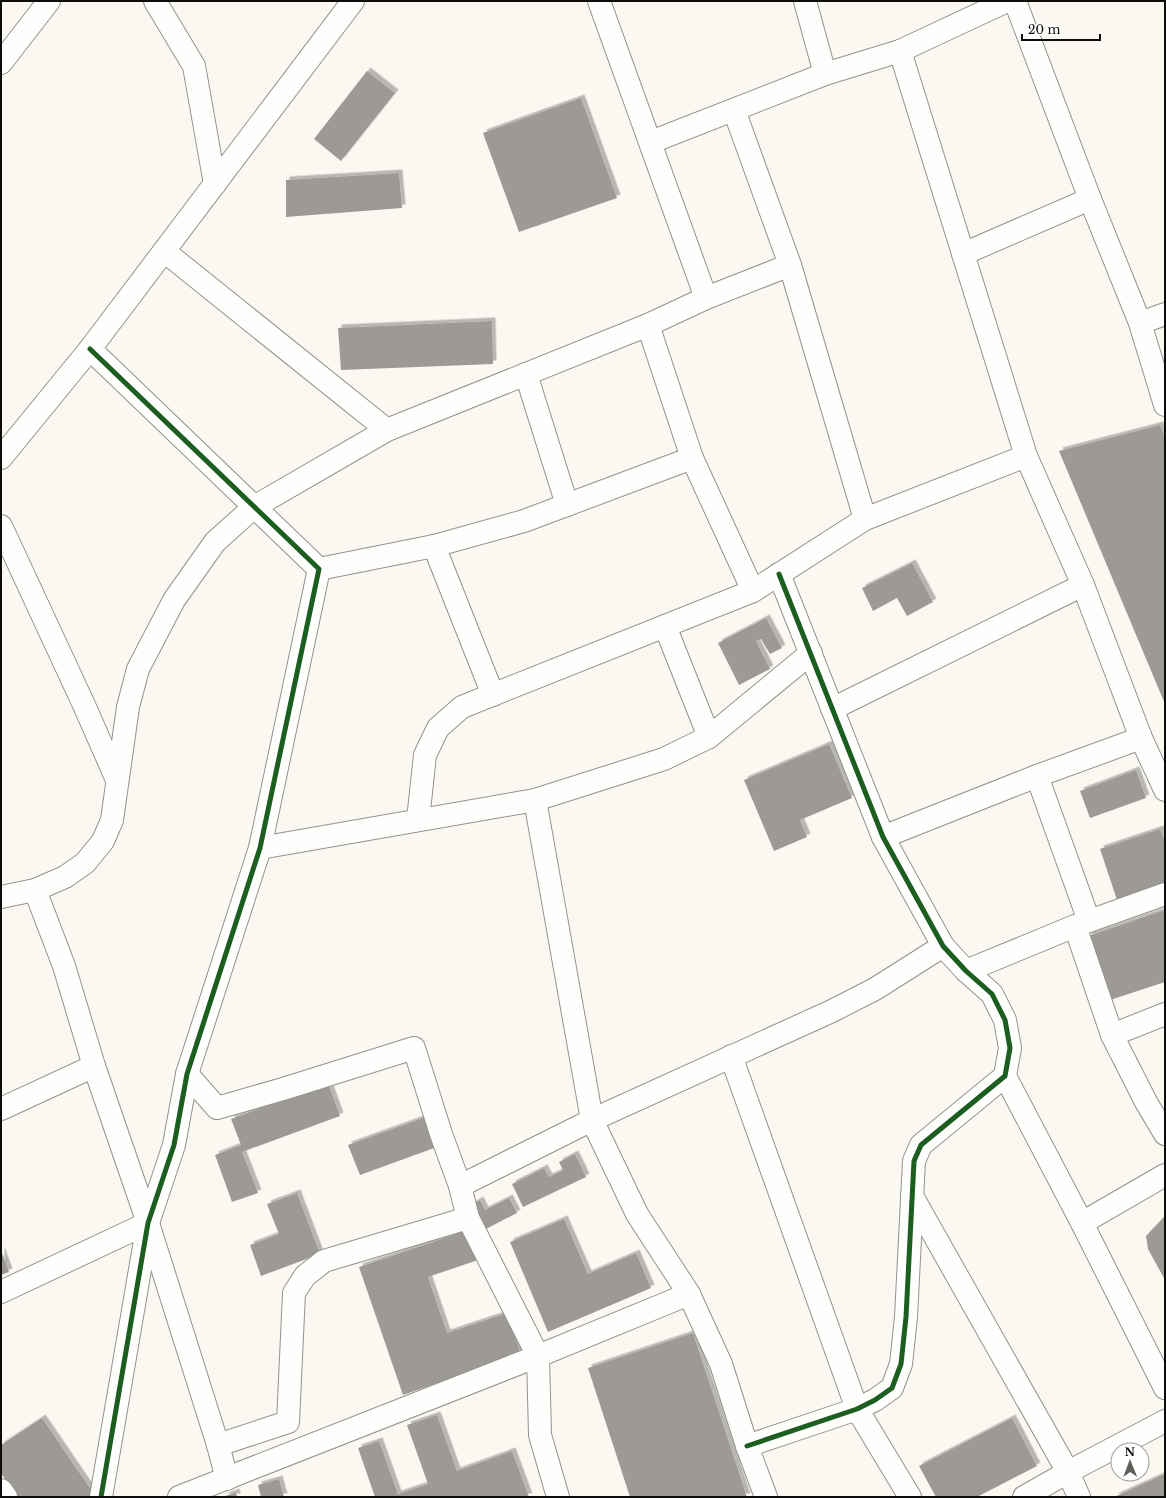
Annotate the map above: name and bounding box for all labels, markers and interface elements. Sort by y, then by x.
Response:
scale bar [1022,16,1100,42]
text: 20 m [1028,22,1060,37]
north arrow [1110,1442,1150,1482]
text: N [1125,1445,1136,1459]

